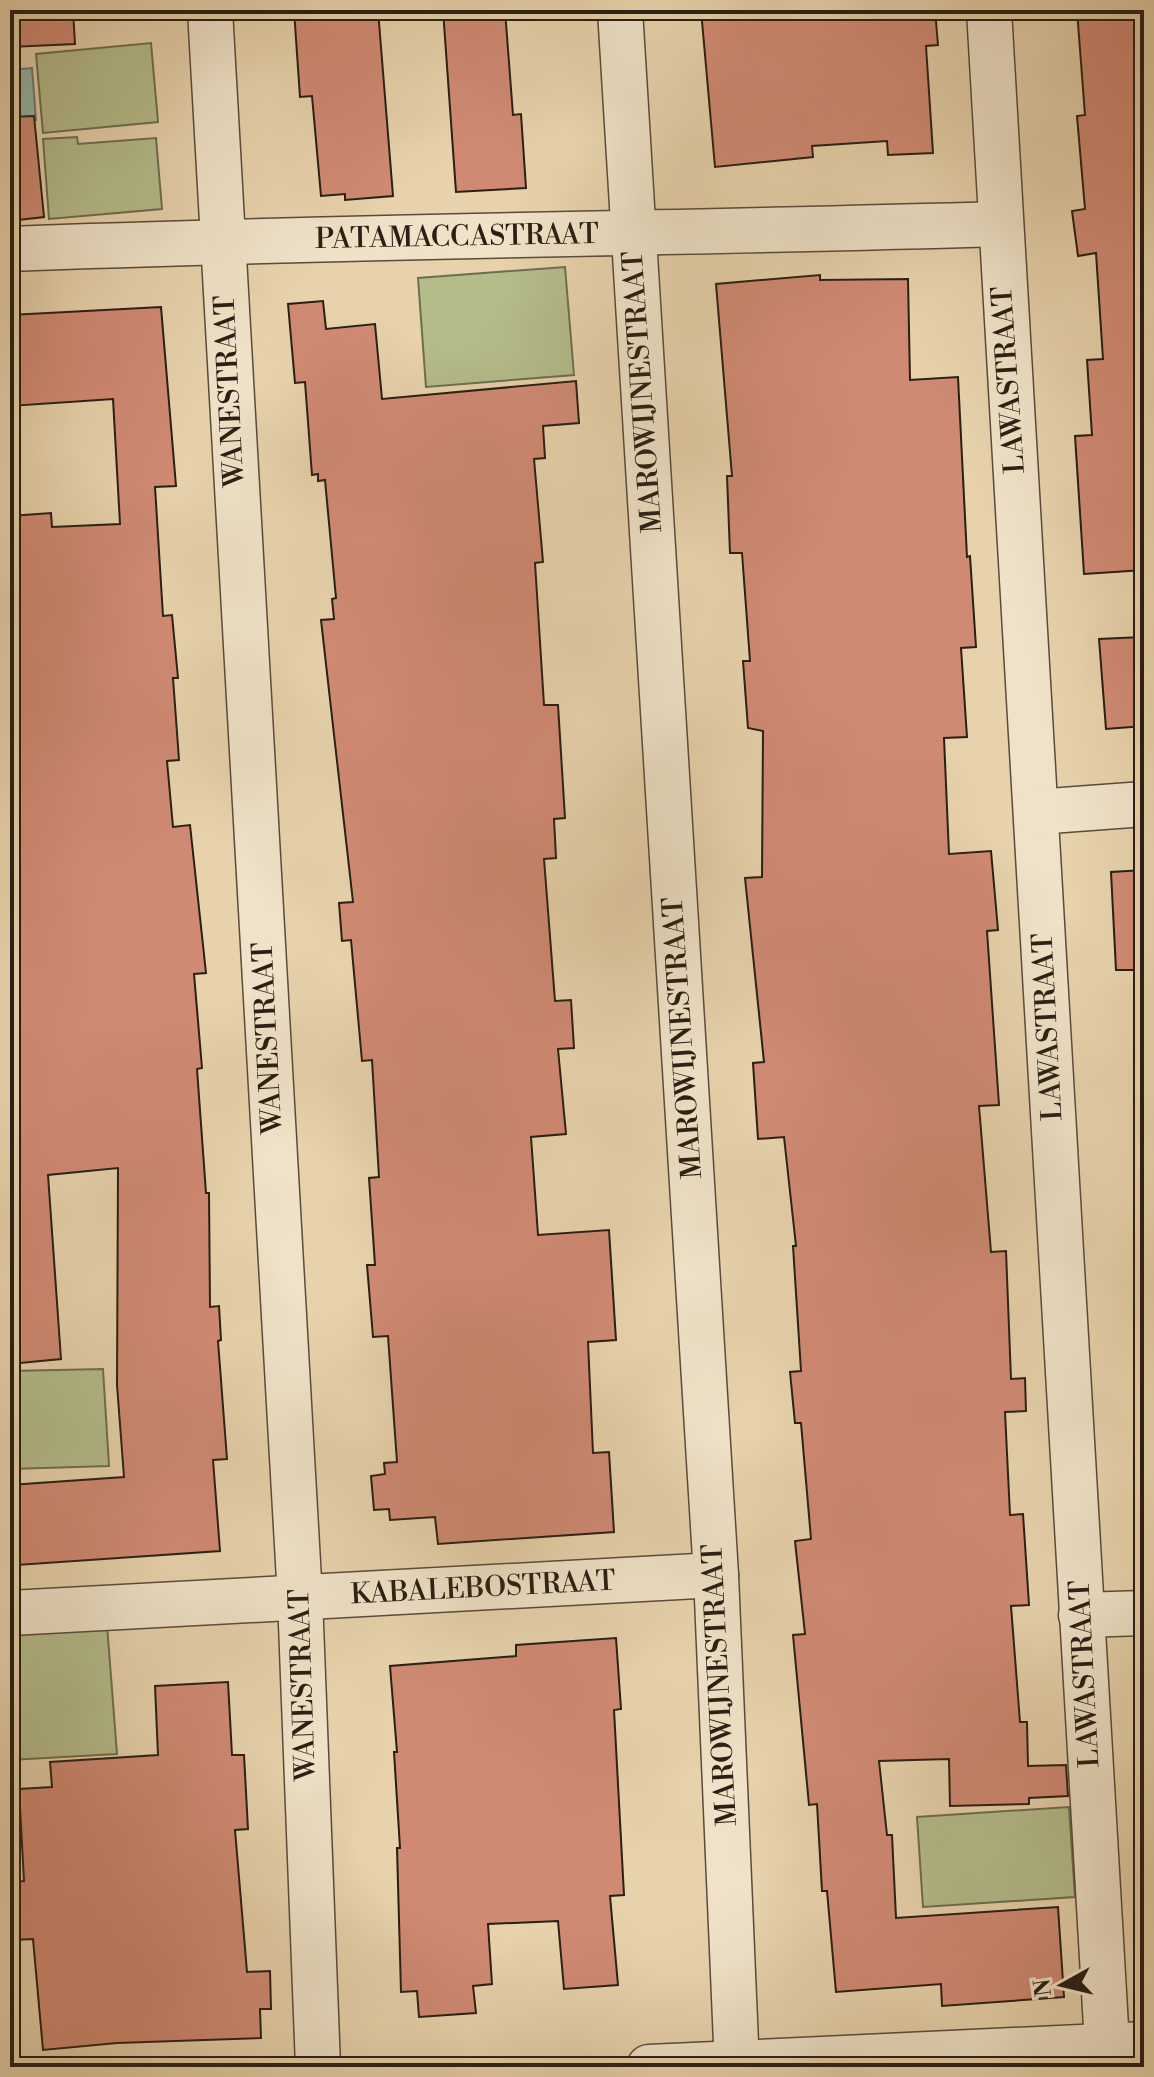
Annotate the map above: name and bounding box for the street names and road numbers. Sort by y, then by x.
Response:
street label: PATAMACCASTRAAT [315,217,599,257]
street label: MAROWIJNESTRAAT [616,250,670,534]
street label: LAWASTRAAT [985,285,1033,475]
street label: WANESTRAAT [208,294,253,489]
street label: MAROWIJNESTRAAT [656,896,710,1180]
street label: LAWASTRAAT [1026,932,1070,1122]
street label: WANESTRAAT [246,941,291,1136]
street label: MAROWIJNESTRAAT [695,1543,745,1827]
street label: KABALEBOSTRAAT [350,1564,616,1612]
street label: LAWASTRAAT [1063,1579,1107,1769]
street label: WANESTRAAT [282,1588,324,1783]

